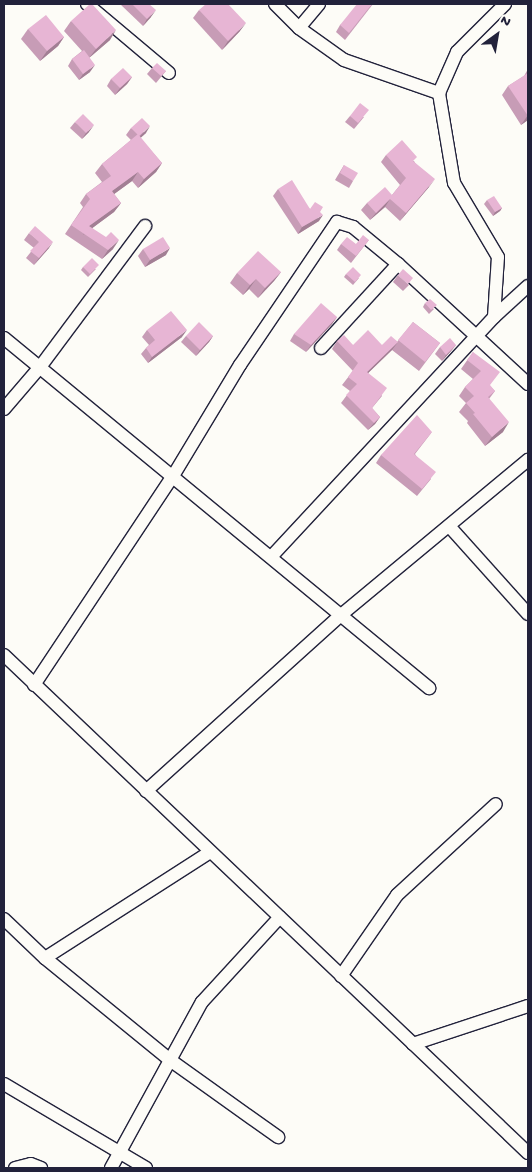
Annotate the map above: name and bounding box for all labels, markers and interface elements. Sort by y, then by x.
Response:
north arrow [472,10,522,60]
text: N [497,12,514,31]

